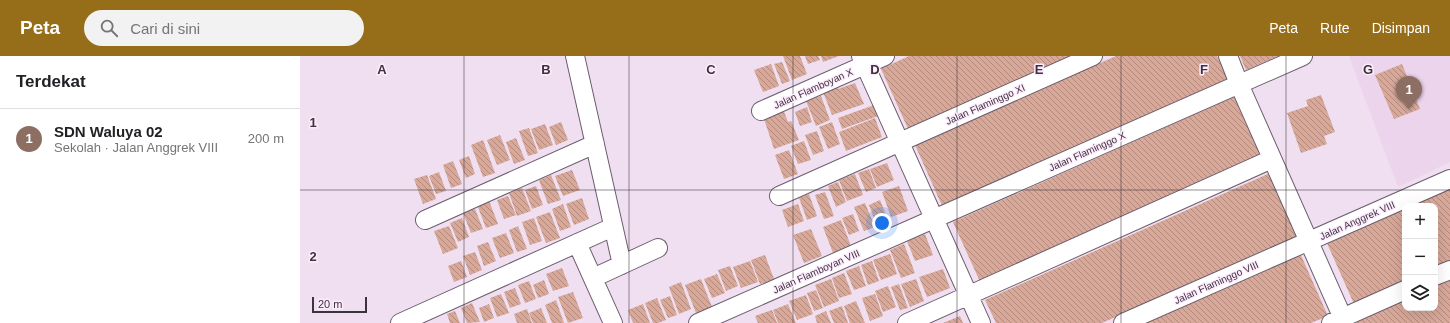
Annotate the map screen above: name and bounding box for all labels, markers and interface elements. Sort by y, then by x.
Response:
search box [84,10,364,46]
text: Peta [20,17,60,38]
icon: search [98,17,120,39]
text: Cari di sini [130,20,200,37]
text: Peta [1269,20,1298,36]
text: Rute [1320,20,1350,36]
text: Disimpan [1372,20,1430,36]
text: A [377,62,387,77]
text: B [541,62,551,77]
text: C [706,62,716,77]
text: D [870,62,880,77]
text: E [1035,62,1044,77]
text: F [1200,62,1208,77]
text: G [1363,62,1373,77]
street label: Jalan Flamboyan X [772,66,855,111]
text: Terdekat [16,72,86,91]
pin: 1 [1396,76,1422,109]
street label: Jalan Flaminggo XI [944,82,1027,127]
text: 1 [309,115,317,130]
text: SDN Waluya 02 [54,123,163,140]
street label: Jalan Flaminggo X [1047,129,1128,173]
text: 1 [25,131,33,146]
text: 200 m [248,131,284,146]
text: Sekolah · Jalan Anggrek VIII [54,140,218,155]
street label: Jalan Anggrek VIII [1318,199,1397,242]
map controls [1402,203,1438,311]
button: + [1402,203,1438,239]
your location [872,213,892,233]
button: − [1402,239,1438,275]
street label: Jalan Flamboyan VIII [771,247,861,296]
text: 2 [309,249,317,264]
street label: Jalan Flaminggo VIII [1172,259,1260,306]
button: layers [1402,275,1438,311]
scale bar [312,295,367,314]
text: 20 m [318,298,342,310]

